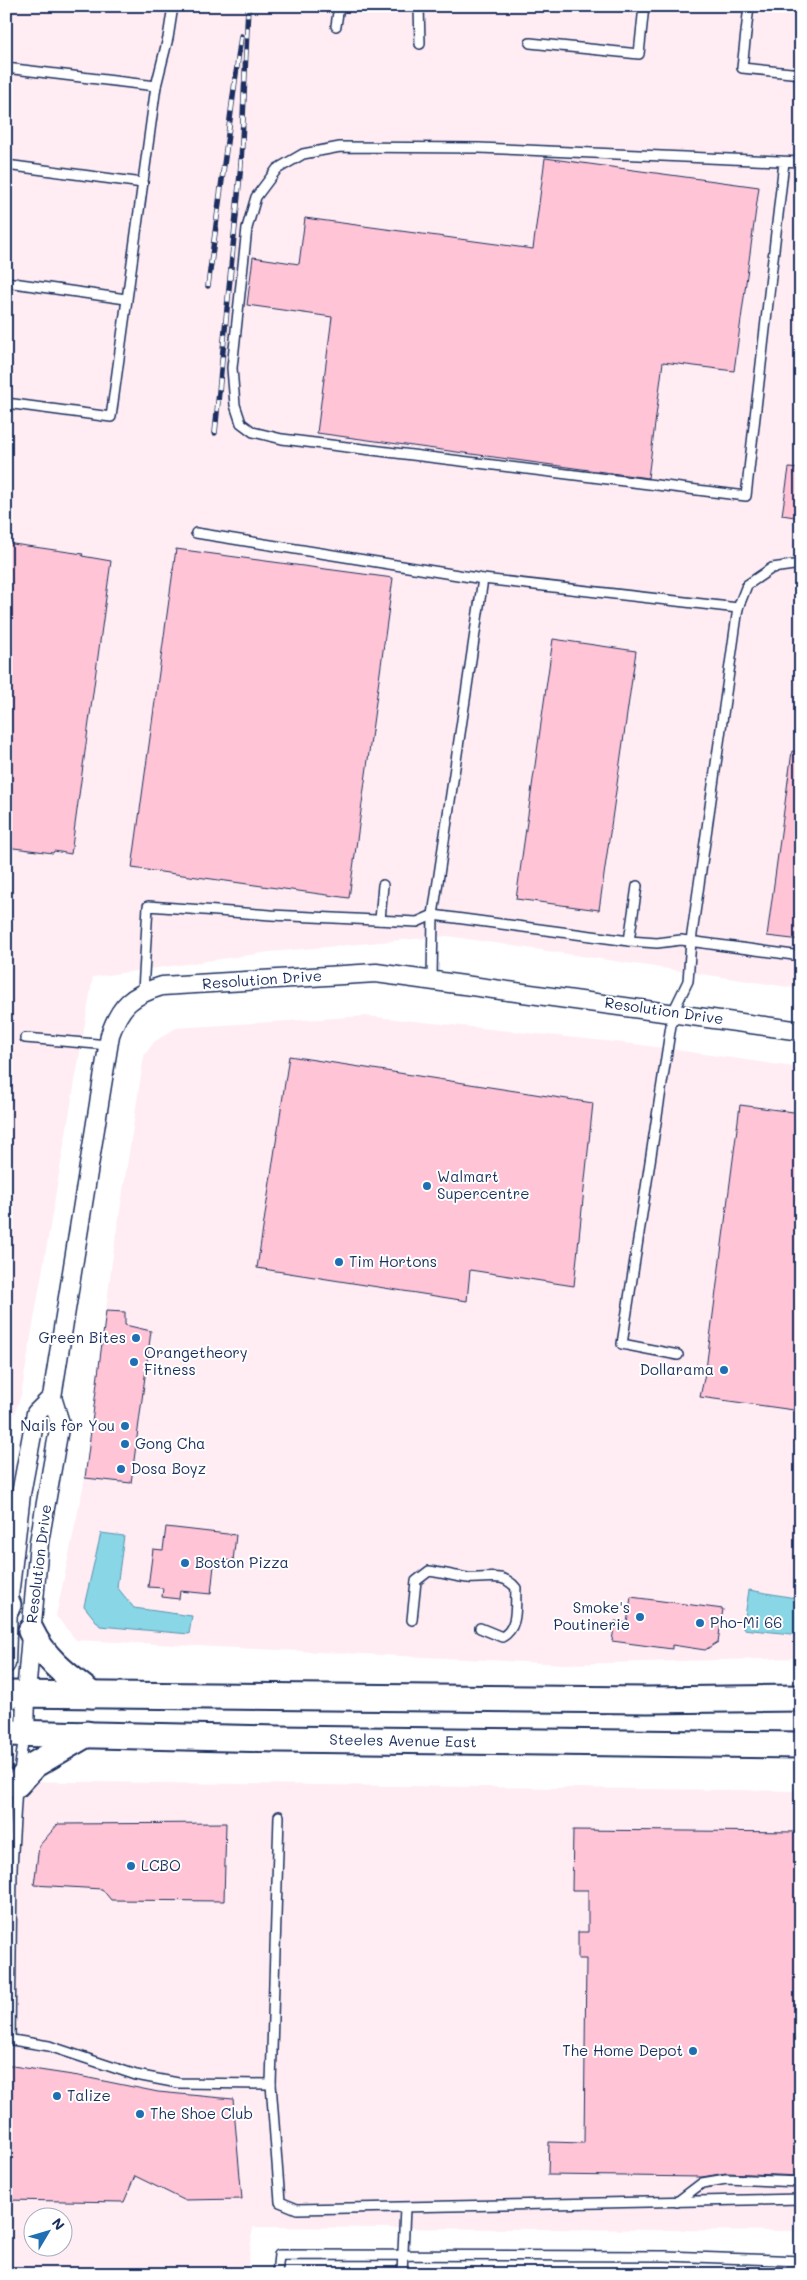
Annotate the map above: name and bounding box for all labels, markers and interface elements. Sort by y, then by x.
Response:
street label: Resolution Drive [201,965,322,993]
street label: Resolution Drive [603,992,725,1028]
place label: Walmart Supercentre [437,1166,530,1203]
marker: Walmart Supercentre [421,1180,433,1192]
place label: Tim Hortons [349,1251,437,1271]
marker: Tim Hortons [333,1256,345,1268]
place label: Green Bites [39,1327,126,1347]
marker: Green Bites [130,1332,142,1344]
place label: Orangetheory Fitness [144,1342,248,1379]
marker: Orangetheory Fitness [128,1356,140,1368]
place label: Dollarama [640,1359,714,1379]
marker: Dollarama [718,1364,730,1376]
place label: Nails for You [20,1415,115,1435]
marker: Nails for You [119,1420,131,1432]
place label: Gong Cha [135,1433,205,1453]
marker: Gong Cha [119,1438,131,1450]
place label: Dosa Boyz [131,1458,206,1478]
marker: Dosa Boyz [115,1463,127,1475]
street label: Resolution Drive [21,1503,55,1625]
place label: Boston Pizza [195,1552,289,1572]
marker: Boston Pizza [179,1557,191,1569]
place label: Smoke's Poutinerie [554,1597,630,1634]
marker: Smoke's Poutinerie [634,1611,646,1623]
place label: Pho-Mi 66 [710,1612,782,1632]
marker: Pho-Mi 66 [694,1617,706,1629]
street label: Steeles Avenue East [329,1729,477,1751]
place label: LCBO [141,1855,181,1875]
marker: LCBO [125,1860,137,1872]
place label: The Home Depot [562,2040,683,2060]
marker: The Home Depot [687,2045,699,2057]
place label: Talize [67,2085,111,2105]
marker: Talize [51,2090,63,2102]
place label: The Shoe Club [150,2103,253,2123]
marker: The Shoe Club [134,2108,146,2120]
north arrow [22,2208,72,2258]
text: N [48,2214,69,2234]

